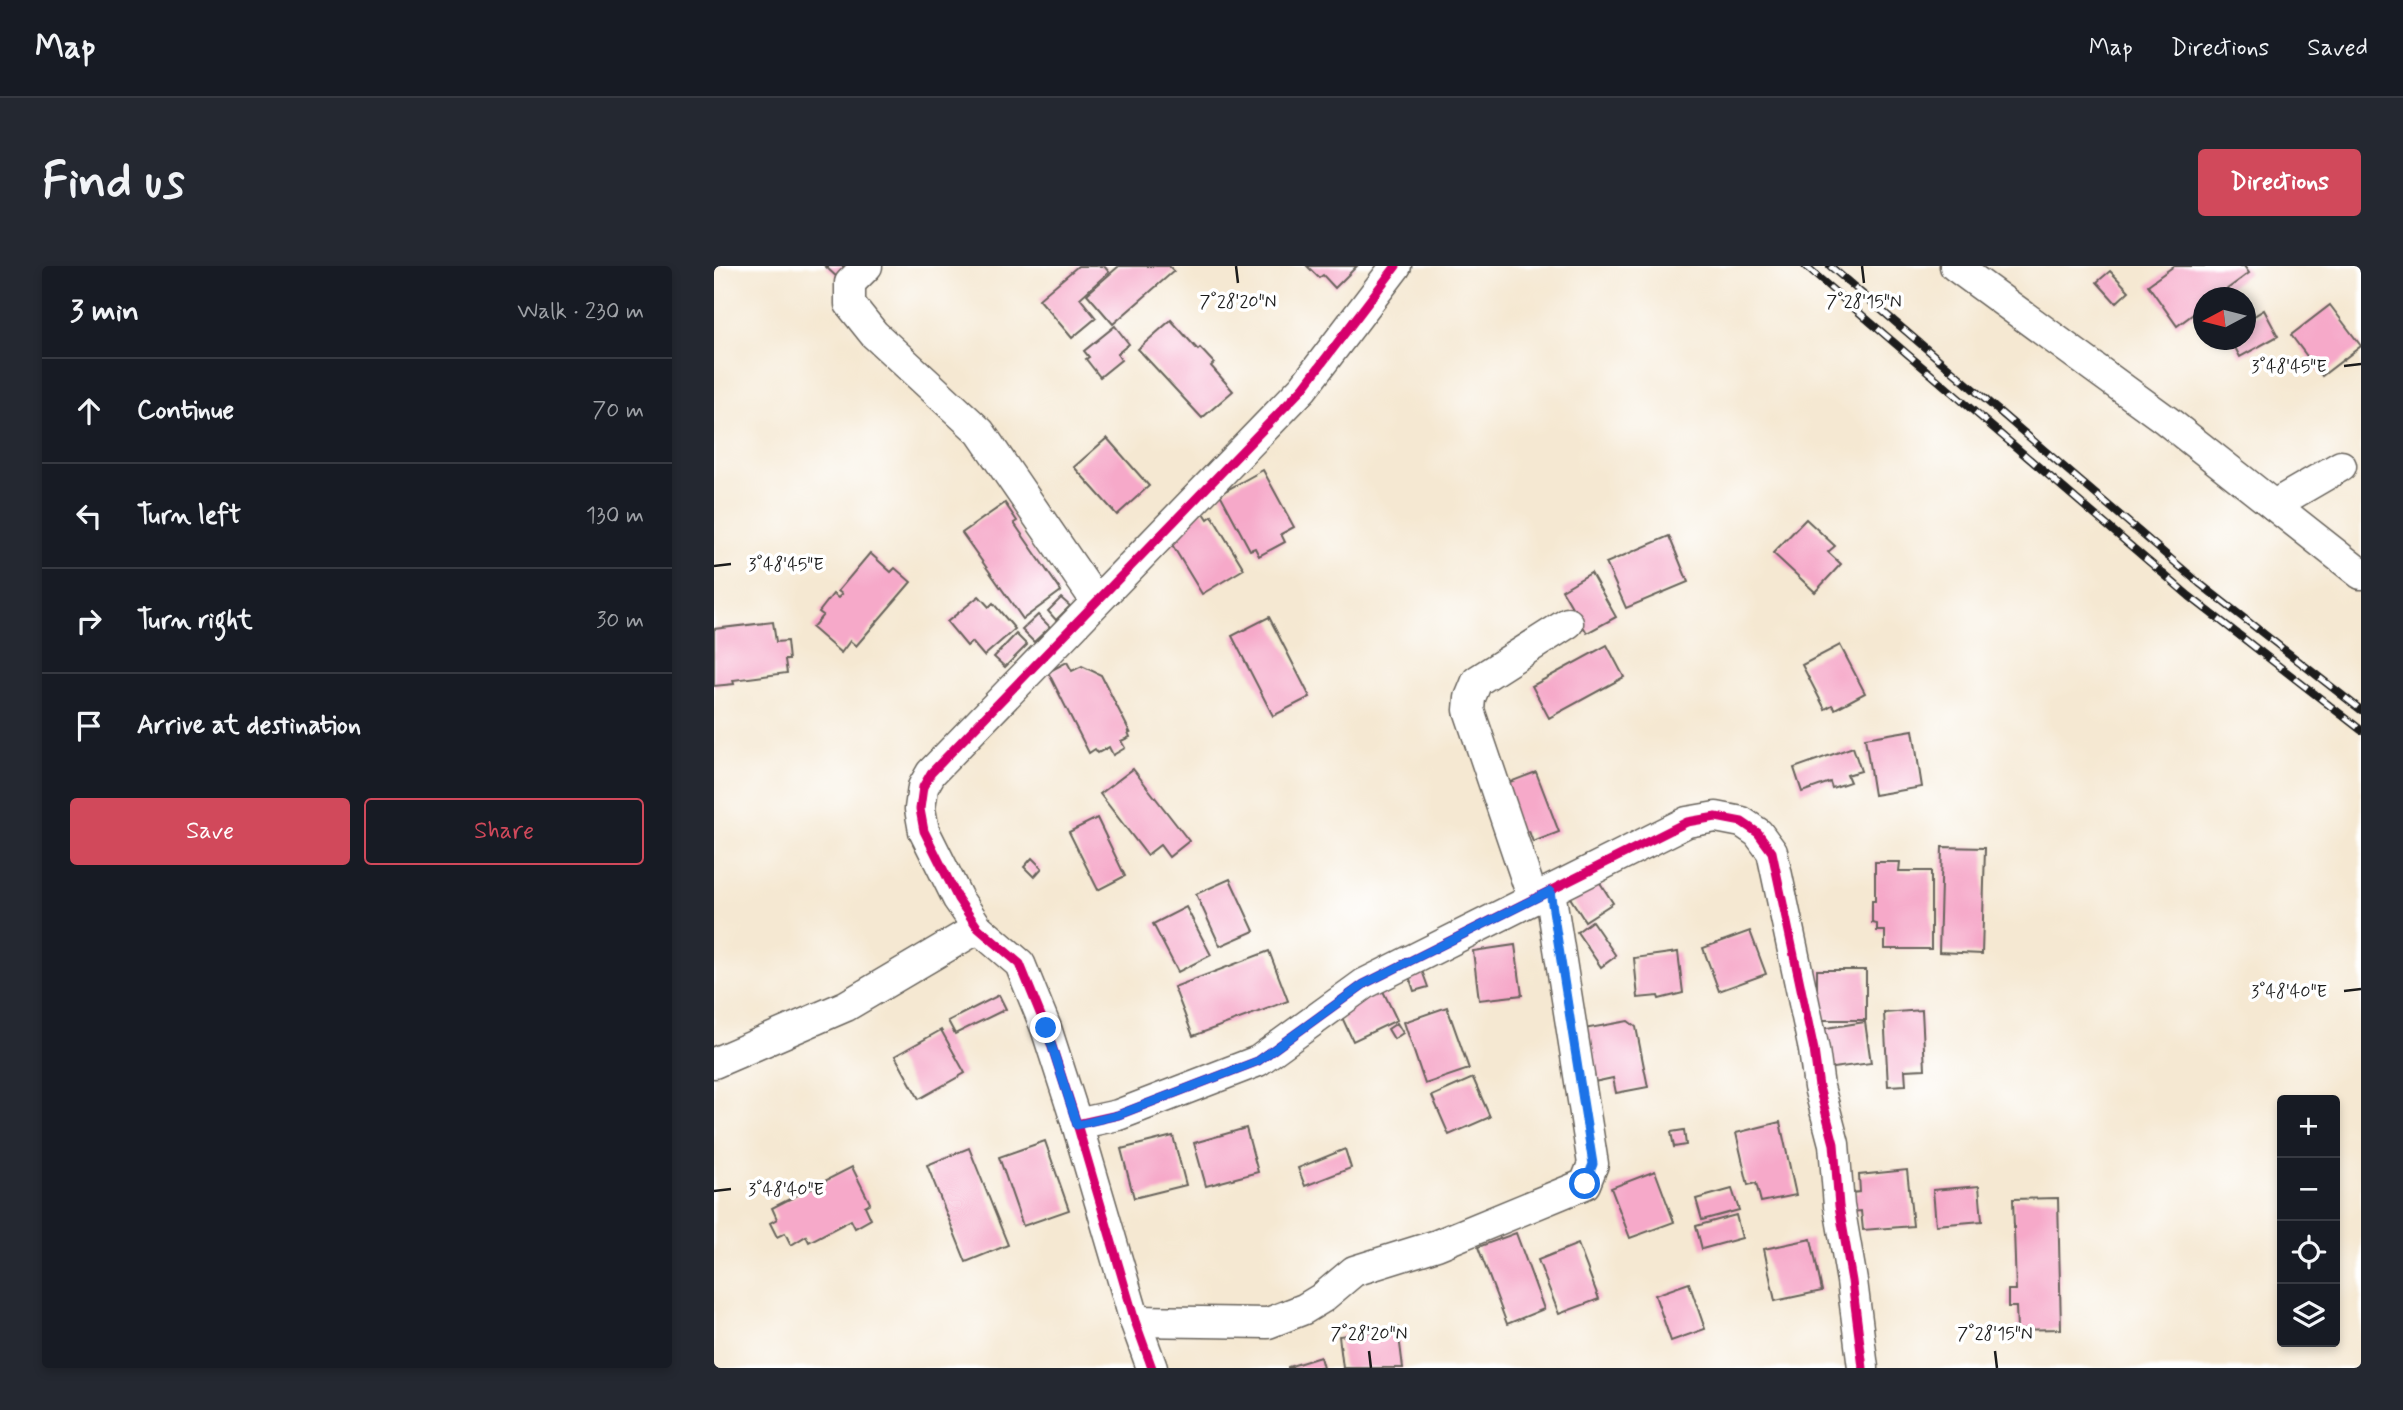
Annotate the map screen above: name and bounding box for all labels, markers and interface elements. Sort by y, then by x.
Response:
text: Map [35,26,95,70]
text: Map [2089,33,2133,64]
text: Directions [2171,33,2269,64]
text: Saved [2307,33,2368,64]
button: Directions [2198,149,2361,216]
text: Find us [42,150,185,215]
north arrow [2193,287,2256,350]
text: 7°28'20"N [1199,290,1277,314]
text: 7°28'15"N [1826,290,1902,314]
text: 3 min [70,292,139,331]
text: Walk · 230 m [517,297,644,327]
text: 3°48'45"E [2251,355,2327,379]
icon: ahead [70,392,108,430]
text: Continue [137,394,234,428]
text: 70 m [592,396,644,426]
icon: left [70,497,108,535]
text: Turn left [137,499,241,533]
text: 130 m [586,501,644,531]
text: 3°48'45"E [748,553,824,577]
icon: right [70,602,108,640]
text: Turn right [137,604,253,638]
text: 30 m [596,606,644,636]
icon: arrive [70,707,108,745]
text: Arrive at destination [137,709,361,743]
button: Save [70,798,350,865]
button: Share [364,798,644,865]
text: 3°48'40"E [2251,980,2327,1004]
route end [1030,1012,1061,1043]
map controls [2277,1095,2340,1347]
button: + [2277,1095,2340,1158]
button: − [2277,1158,2340,1221]
route start [1569,1168,1600,1199]
text: 3°48'40"E [748,1178,824,1202]
button: locate [2277,1221,2340,1284]
button: layers [2277,1284,2340,1347]
text: 7°28'20"N [1330,1322,1408,1346]
text: 7°28'15"N [1957,1322,2033,1346]

